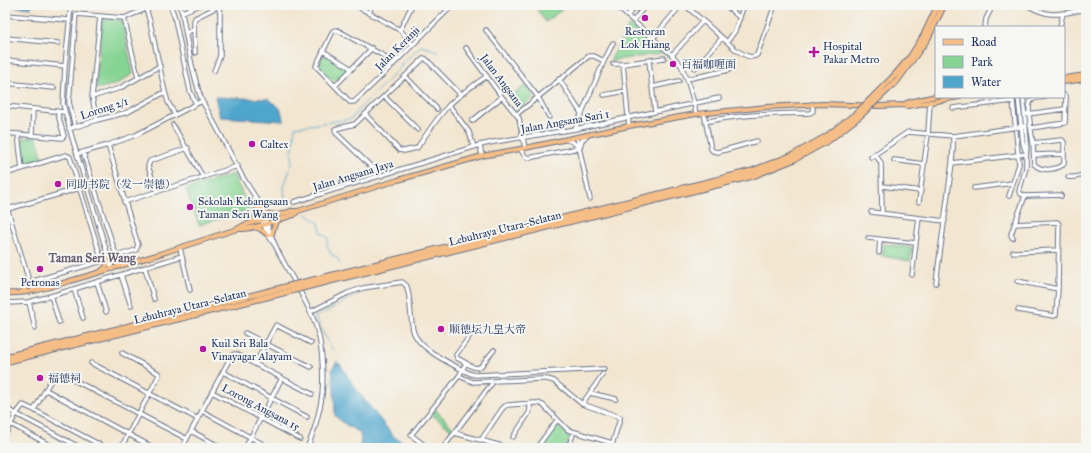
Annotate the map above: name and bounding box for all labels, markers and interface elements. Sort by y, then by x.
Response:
marker: Restoran Lok Hiang [640,13,650,23]
street label: Jalan Keranji [372,23,423,75]
place label: Restoran Lok Hiang [620,25,671,51]
legend [935,26,1065,98]
text: Road [971,35,997,49]
place label: Hospital Pakar Metro [823,40,880,66]
marker: Hospital Pakar Metro [808,46,820,58]
street label: Jalan Angsana [476,51,526,110]
text: Park [971,55,993,69]
place label: 百福咖喱面 [681,58,736,71]
marker: 百福咖喱面 [668,59,678,69]
text: Water [971,75,1001,89]
street label: Lorong 2/1 [79,95,130,122]
street label: Jalan Angsana Sari 1 [519,107,611,137]
place label: Caltex [260,138,289,151]
marker: Caltex [247,139,257,149]
street label: Jalan Angsana Jaya [310,157,396,195]
place label: 同助书院（发一崇德） [66,178,176,191]
marker: 同助书院（发一崇德） [53,179,63,189]
place label: Sekolah Kebangsaan Taman Seri Wang [198,195,288,221]
marker: Sekolah Kebangsaan Taman Seri Wang [185,202,195,212]
street label: Lebuhraya Utara–Selatan [448,208,563,249]
district label: Taman Seri Wang [47,251,136,266]
marker: Petronas [35,264,45,274]
place label: Petronas [21,276,59,289]
street label: Lebuhraya Utara–Selatan [133,286,248,327]
place label: 顺德坛九皇大帝 [449,323,526,336]
marker: 顺德坛九皇大帝 [436,324,446,334]
place label: Kuil Sri Bala Vinayagar Alayam [210,337,293,363]
marker: Kuil Sri Bala Vinayagar Alayam [198,344,208,354]
place label: 福德祠 [48,372,81,385]
marker: 福德祠 [35,373,45,383]
street label: Lorong Angsana 15 [220,381,302,433]

